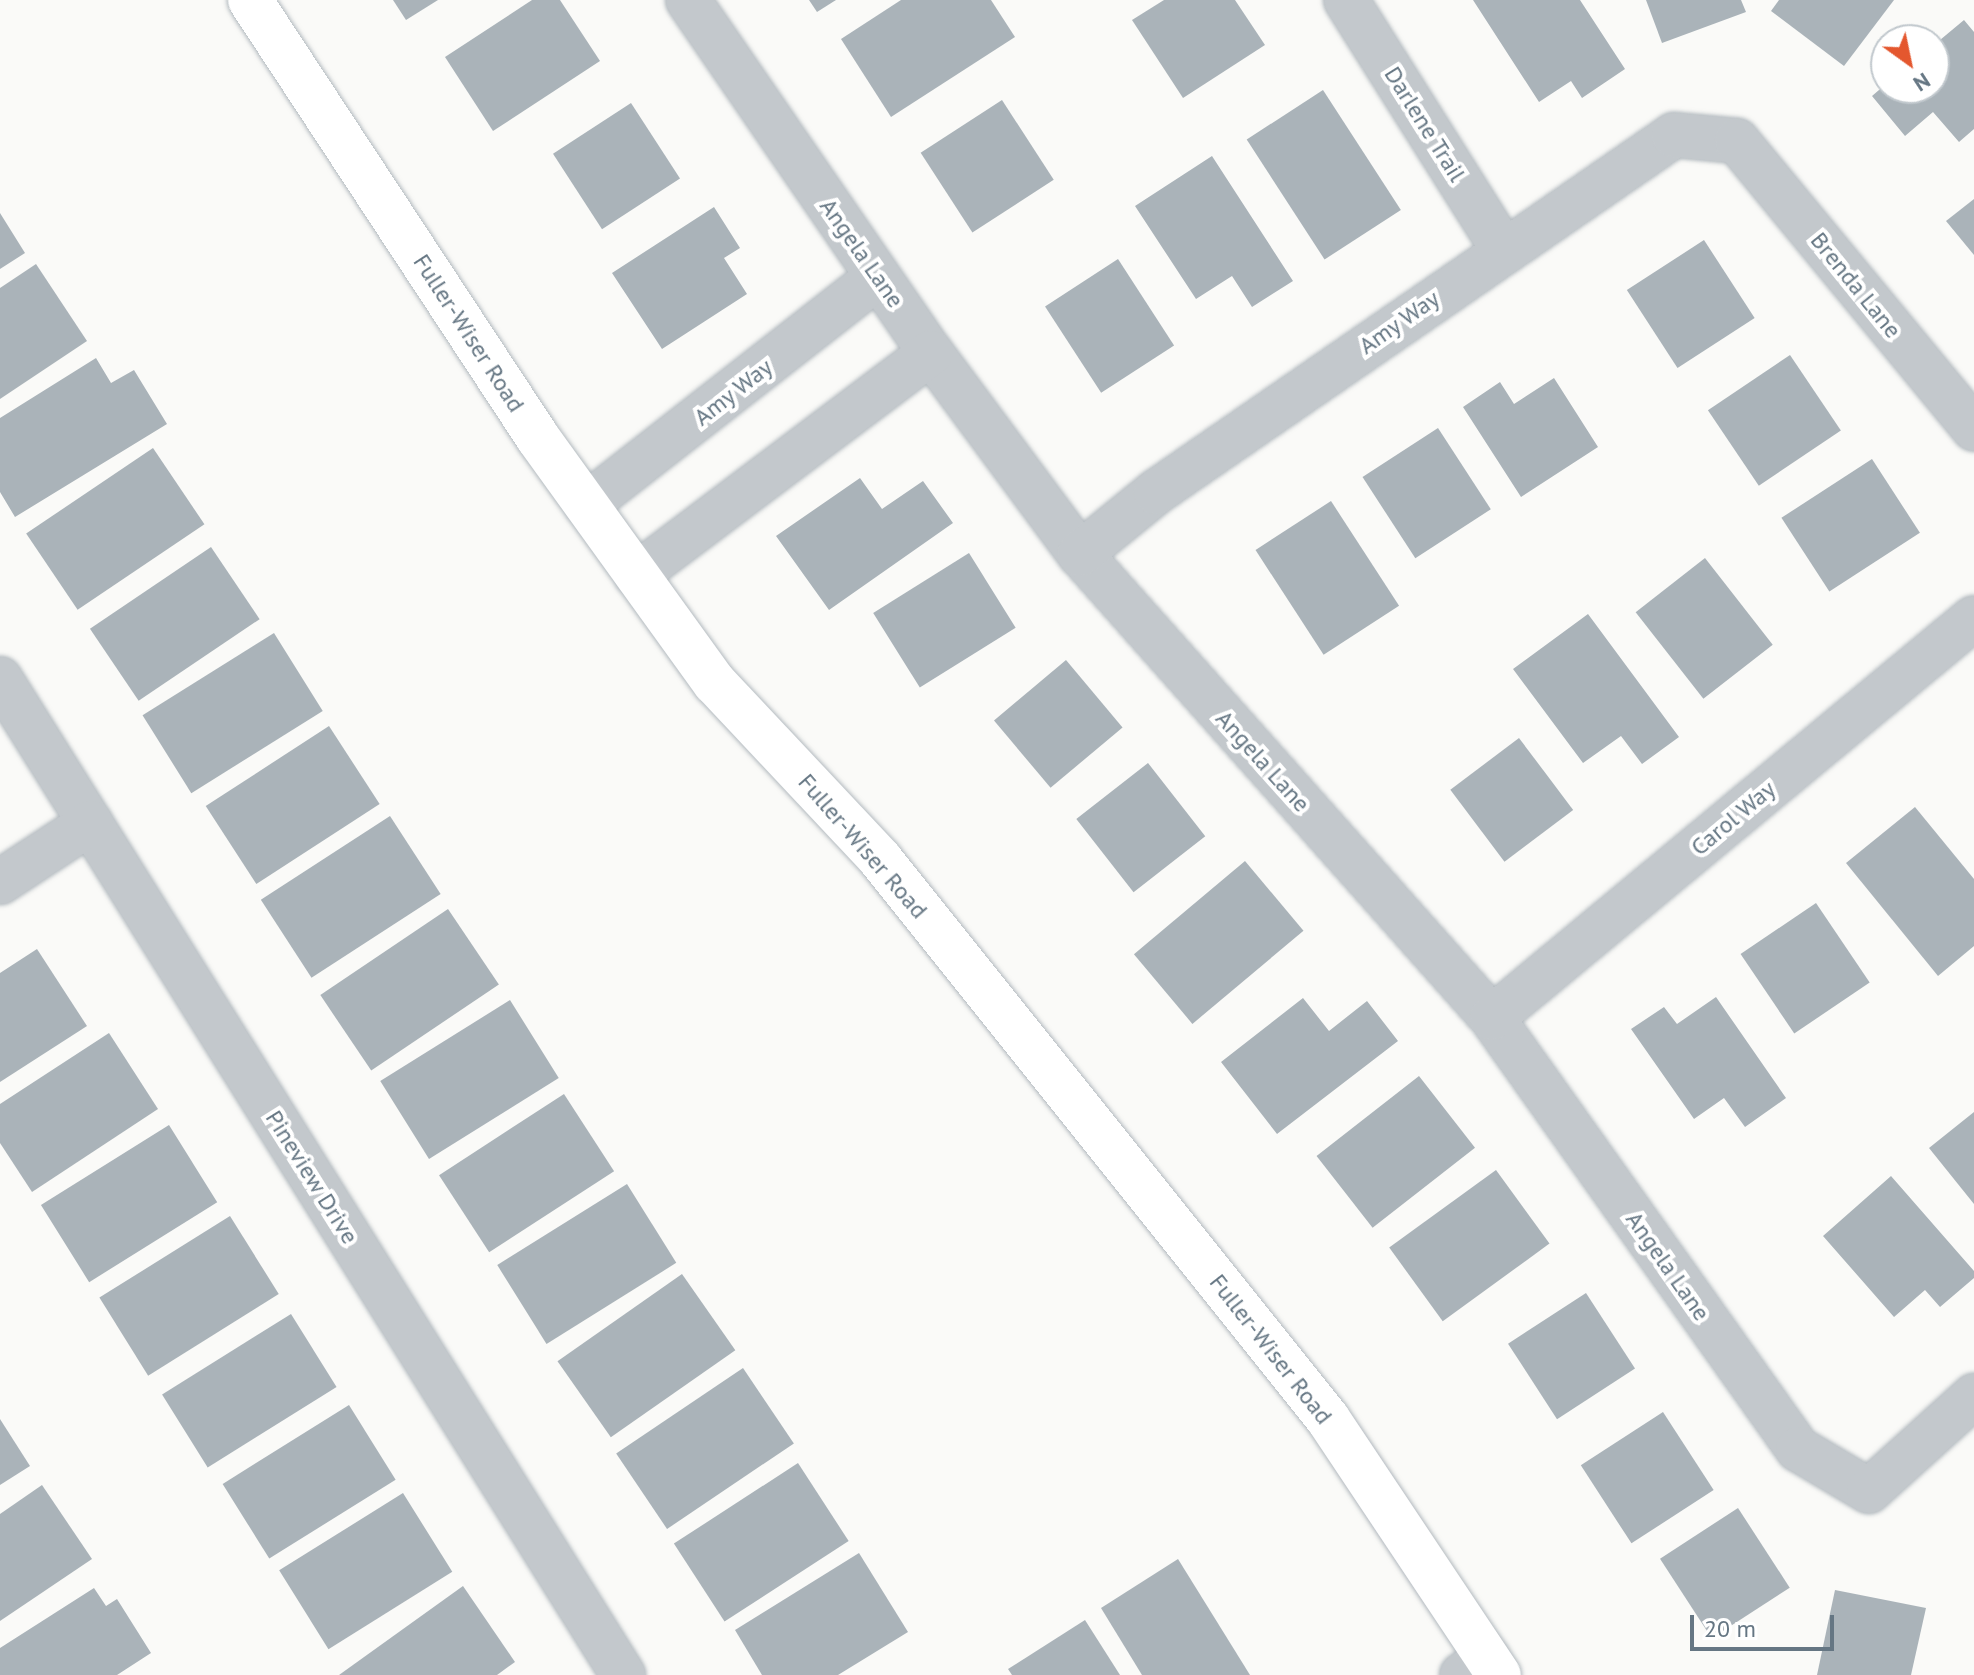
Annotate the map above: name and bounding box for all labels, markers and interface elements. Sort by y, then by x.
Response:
north arrow [1870,24,1950,104]
street label: Darlene Trail [1378,61,1472,187]
text: N [1908,67,1936,98]
street label: Angela Lane [814,193,910,313]
street label: Brenda Lane [1805,226,1907,344]
street label: Fuller-Wiser Road [407,249,531,417]
street label: Amy Way [1353,284,1445,360]
street label: Amy Way [687,352,779,432]
street label: Angela Lane [1210,704,1316,818]
street label: Fuller-Wiser Road [792,768,934,924]
street label: Carol Way [1685,774,1781,862]
street label: Pineview Drive [259,1105,365,1249]
street label: Angela Lane [1620,1206,1716,1326]
street label: Fuller-Wiser Road [1204,1268,1338,1430]
scale bar [1694,1599,1838,1649]
text: 20 m [1704,1613,1756,1644]

